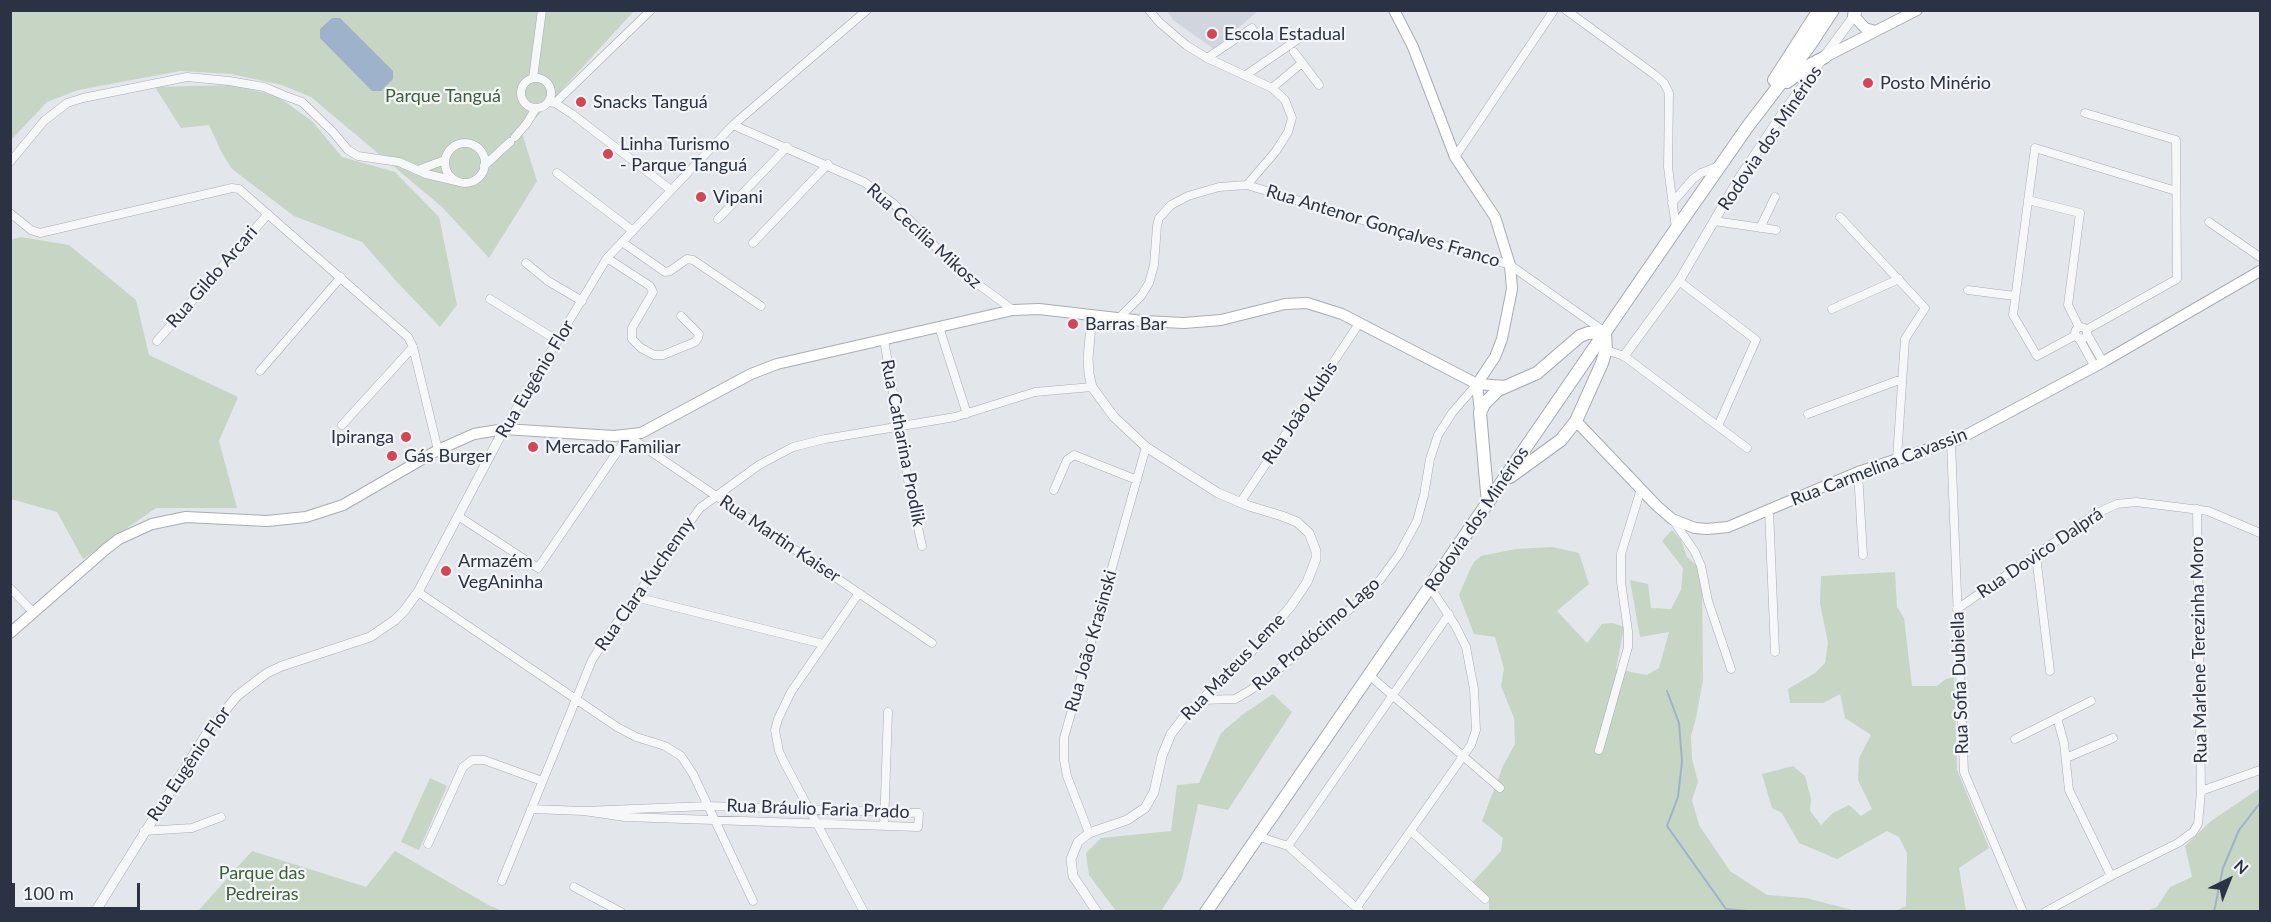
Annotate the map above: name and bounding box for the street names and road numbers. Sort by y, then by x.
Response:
street label: Rodovia dos Minérios [1713,61,1827,215]
street label: Rua Cecília Mikosz [862,179,986,293]
street label: Rua Antenor Gonçalves Franco [1263,180,1503,272]
street label: Rua Gildo Arcari [162,222,262,332]
street label: Rua Eugênio Flor [491,316,579,442]
street label: Rua Catharina Prodlik [876,357,930,529]
street label: Rua João Kubis [1258,357,1342,469]
street label: Rua Carmelina Cavassin [1788,423,1970,511]
street label: Rodovia dos Minérios [1420,442,1534,596]
street label: Rua Martin Kaiser [715,491,845,587]
street label: Rua Dovico Dalprá [1973,503,2107,603]
street label: Rua Clara Kuchenny [591,513,699,655]
street label: Rua Marlene Terezinha Moro [2186,536,2212,764]
street label: Rua João Krasinski [1060,568,1122,714]
street label: Rua Prodócimo Lago [1248,573,1384,695]
street label: Rua Mateus Leme [1176,609,1290,725]
street label: Rua Sofia Dubiella [1947,611,1973,755]
street label: Rua Eugênio Flor [143,703,235,825]
street label: Rua Bráulio Faria Prado [726,795,910,823]

